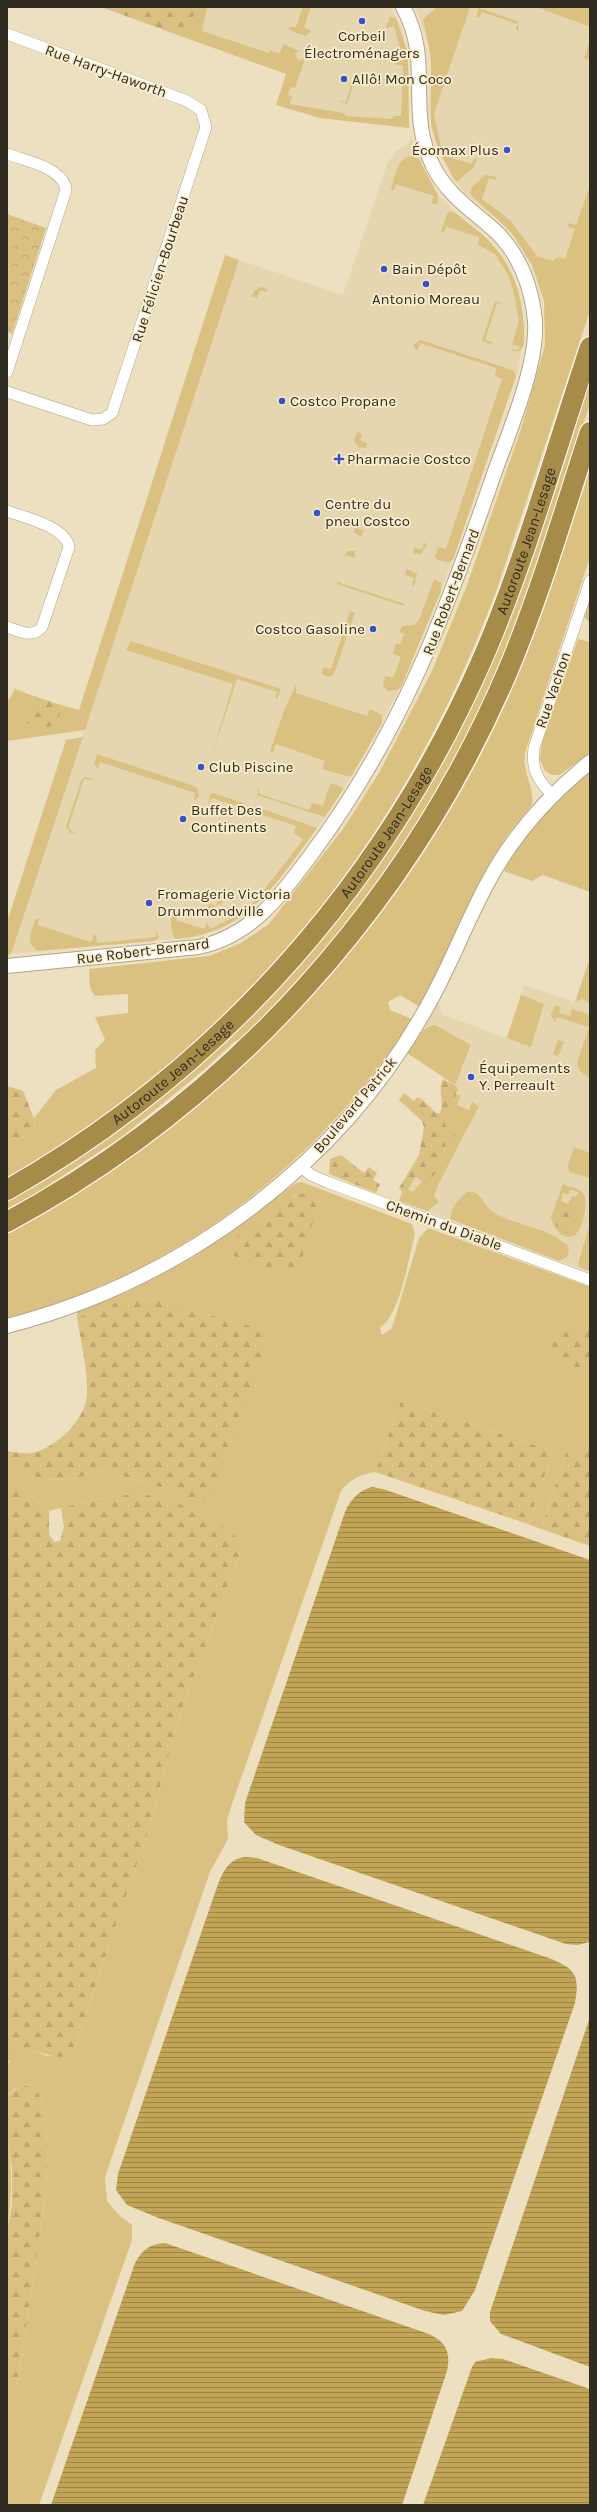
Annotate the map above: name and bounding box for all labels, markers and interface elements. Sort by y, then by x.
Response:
marker: Corbeil Électroménagers [357,16,367,26]
place label: Corbeil Électroménagers [304,27,420,62]
street label: Rue Harry-Haworth [43,41,169,101]
place label: Allô! Mon Coco [352,70,452,88]
marker: Allô! Mon Coco [339,74,349,84]
place label: Écomax Plus [412,141,499,159]
marker: Écomax Plus [502,145,512,155]
street label: Rue Félicien-Bourbeau [128,193,192,345]
place label: Bain Dépôt [392,260,467,278]
marker: Bain Dépôt [379,264,389,274]
marker: Antonio Moreau [421,279,431,289]
place label: Antonio Moreau [372,290,480,308]
place label: Costco Propane [290,392,396,410]
marker: Costco Propane [277,396,287,406]
place label: Pharmacie Costco [347,450,471,468]
marker: Pharmacie Costco [334,454,344,464]
street label: Autoroute Jean-Lesage [492,465,560,617]
place label: Centre du pneu Costco [325,495,410,530]
marker: Centre du pneu Costco [312,508,322,518]
street label: Rue Robert-Bernard [419,526,483,658]
place label: Costco Gasoline [255,620,365,638]
marker: Costco Gasoline [368,624,378,634]
street label: Rue Vachon [532,649,574,731]
place label: Club Piscine [209,758,294,776]
marker: Club Piscine [196,762,206,772]
street label: Autoroute Jean-Lesage [336,763,436,901]
place label: Buffet Des Continents [191,801,267,836]
marker: Buffet Des Continents [178,814,188,824]
place label: Fromagerie Victoria Drummondville [157,885,291,920]
marker: Fromagerie Victoria Drummondville [144,898,154,908]
street label: Rue Robert-Bernard [75,934,211,968]
street label: Autoroute Jean-Lesage [108,1015,238,1129]
street label: Boulevard Patrick [309,1053,401,1157]
place label: Équipements Y. Perreault [479,1059,571,1094]
marker: Équipements Y. Perreault [466,1072,476,1082]
street label: Chemin du Diable [384,1196,504,1254]

